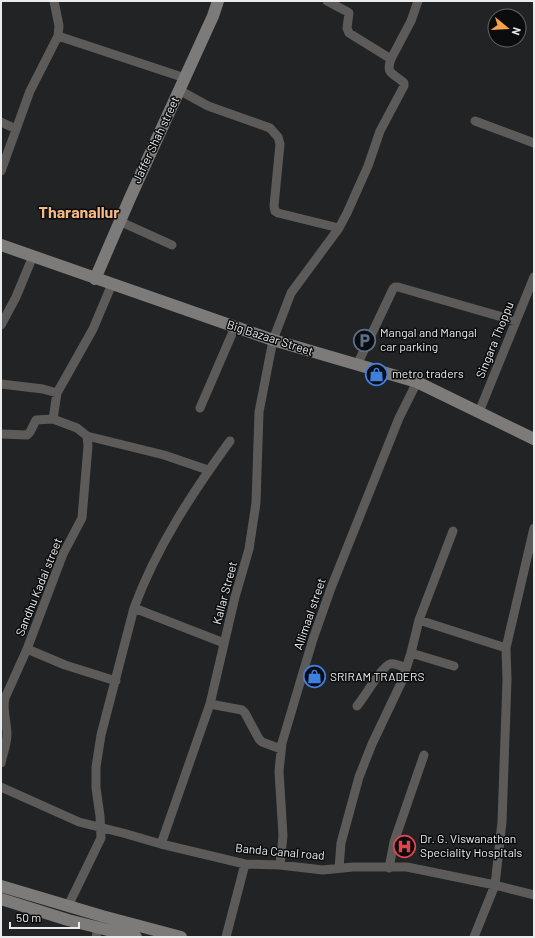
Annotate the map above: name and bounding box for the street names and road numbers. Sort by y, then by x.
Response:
street label: Jaffer Shah street [129,94,181,185]
street label: Singara Thoppu [472,299,516,380]
street label: Big Bazaar Street [225,316,315,358]
street label: Sandhu Kadai street [12,536,64,638]
street label: Kallar Street [209,560,239,626]
street label: Allimaal street [290,576,328,651]
street label: Banda Canal road [235,840,325,862]

